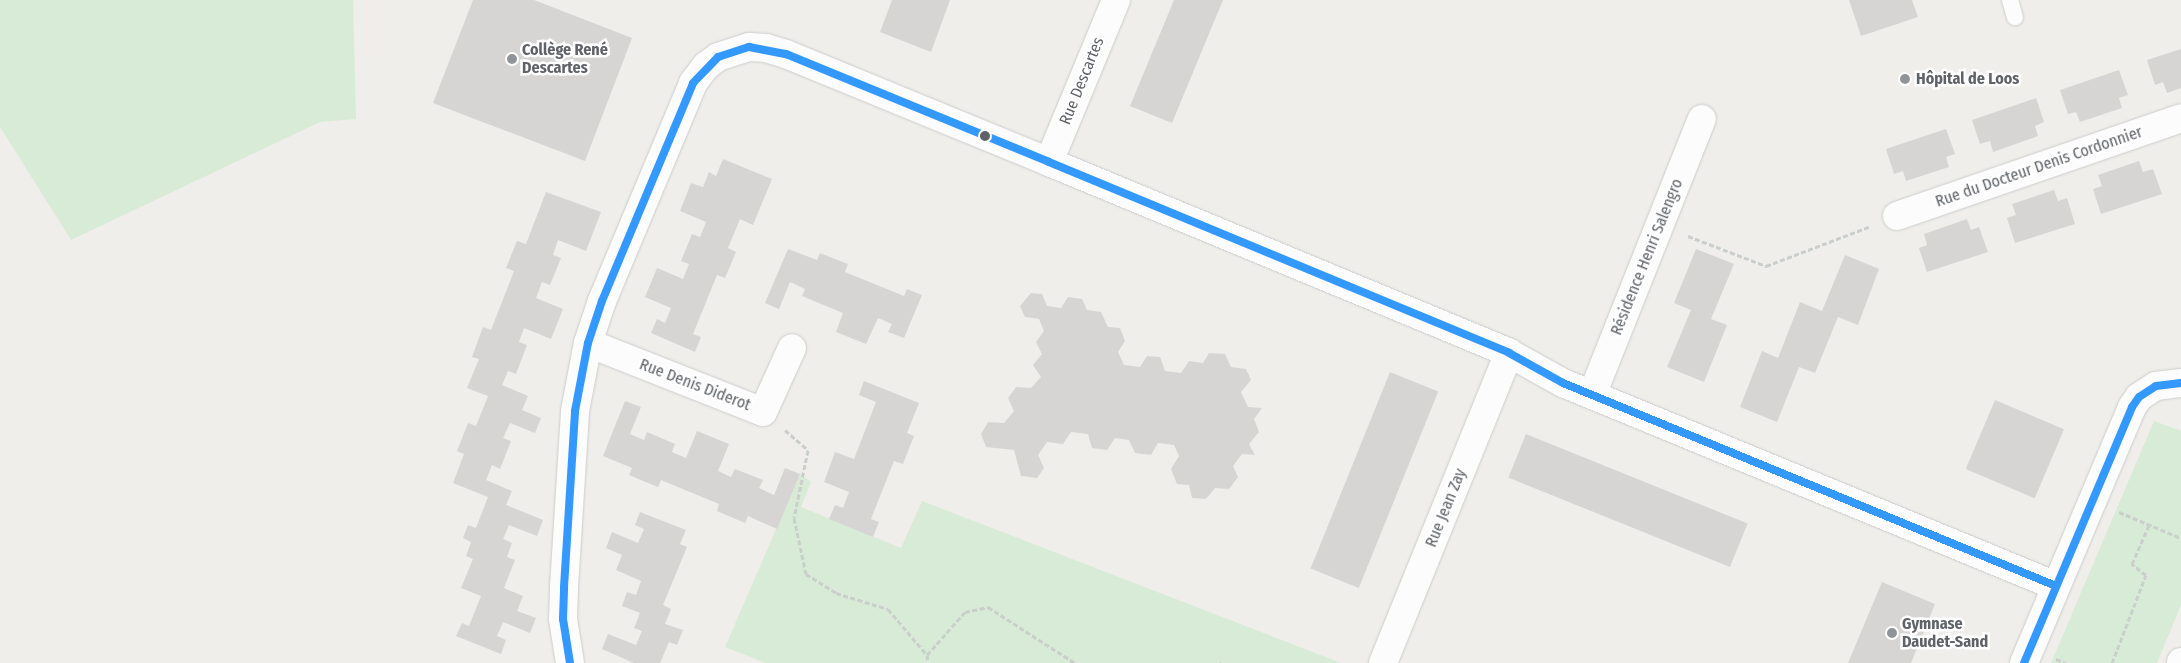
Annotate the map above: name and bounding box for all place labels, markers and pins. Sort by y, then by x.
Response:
place label: Collège René Descartes [522,40,608,78]
marker: Collège René Descartes [506,53,518,65]
place label: Hôpital de Loos [1916,69,2019,89]
marker: Hôpital de Loos [1898,72,1912,86]
unlabelled marker [980,131,990,141]
place label: Gymnase Daudet-Sand [1902,614,1988,652]
marker: Gymnase Daudet-Sand [1886,627,1898,639]

